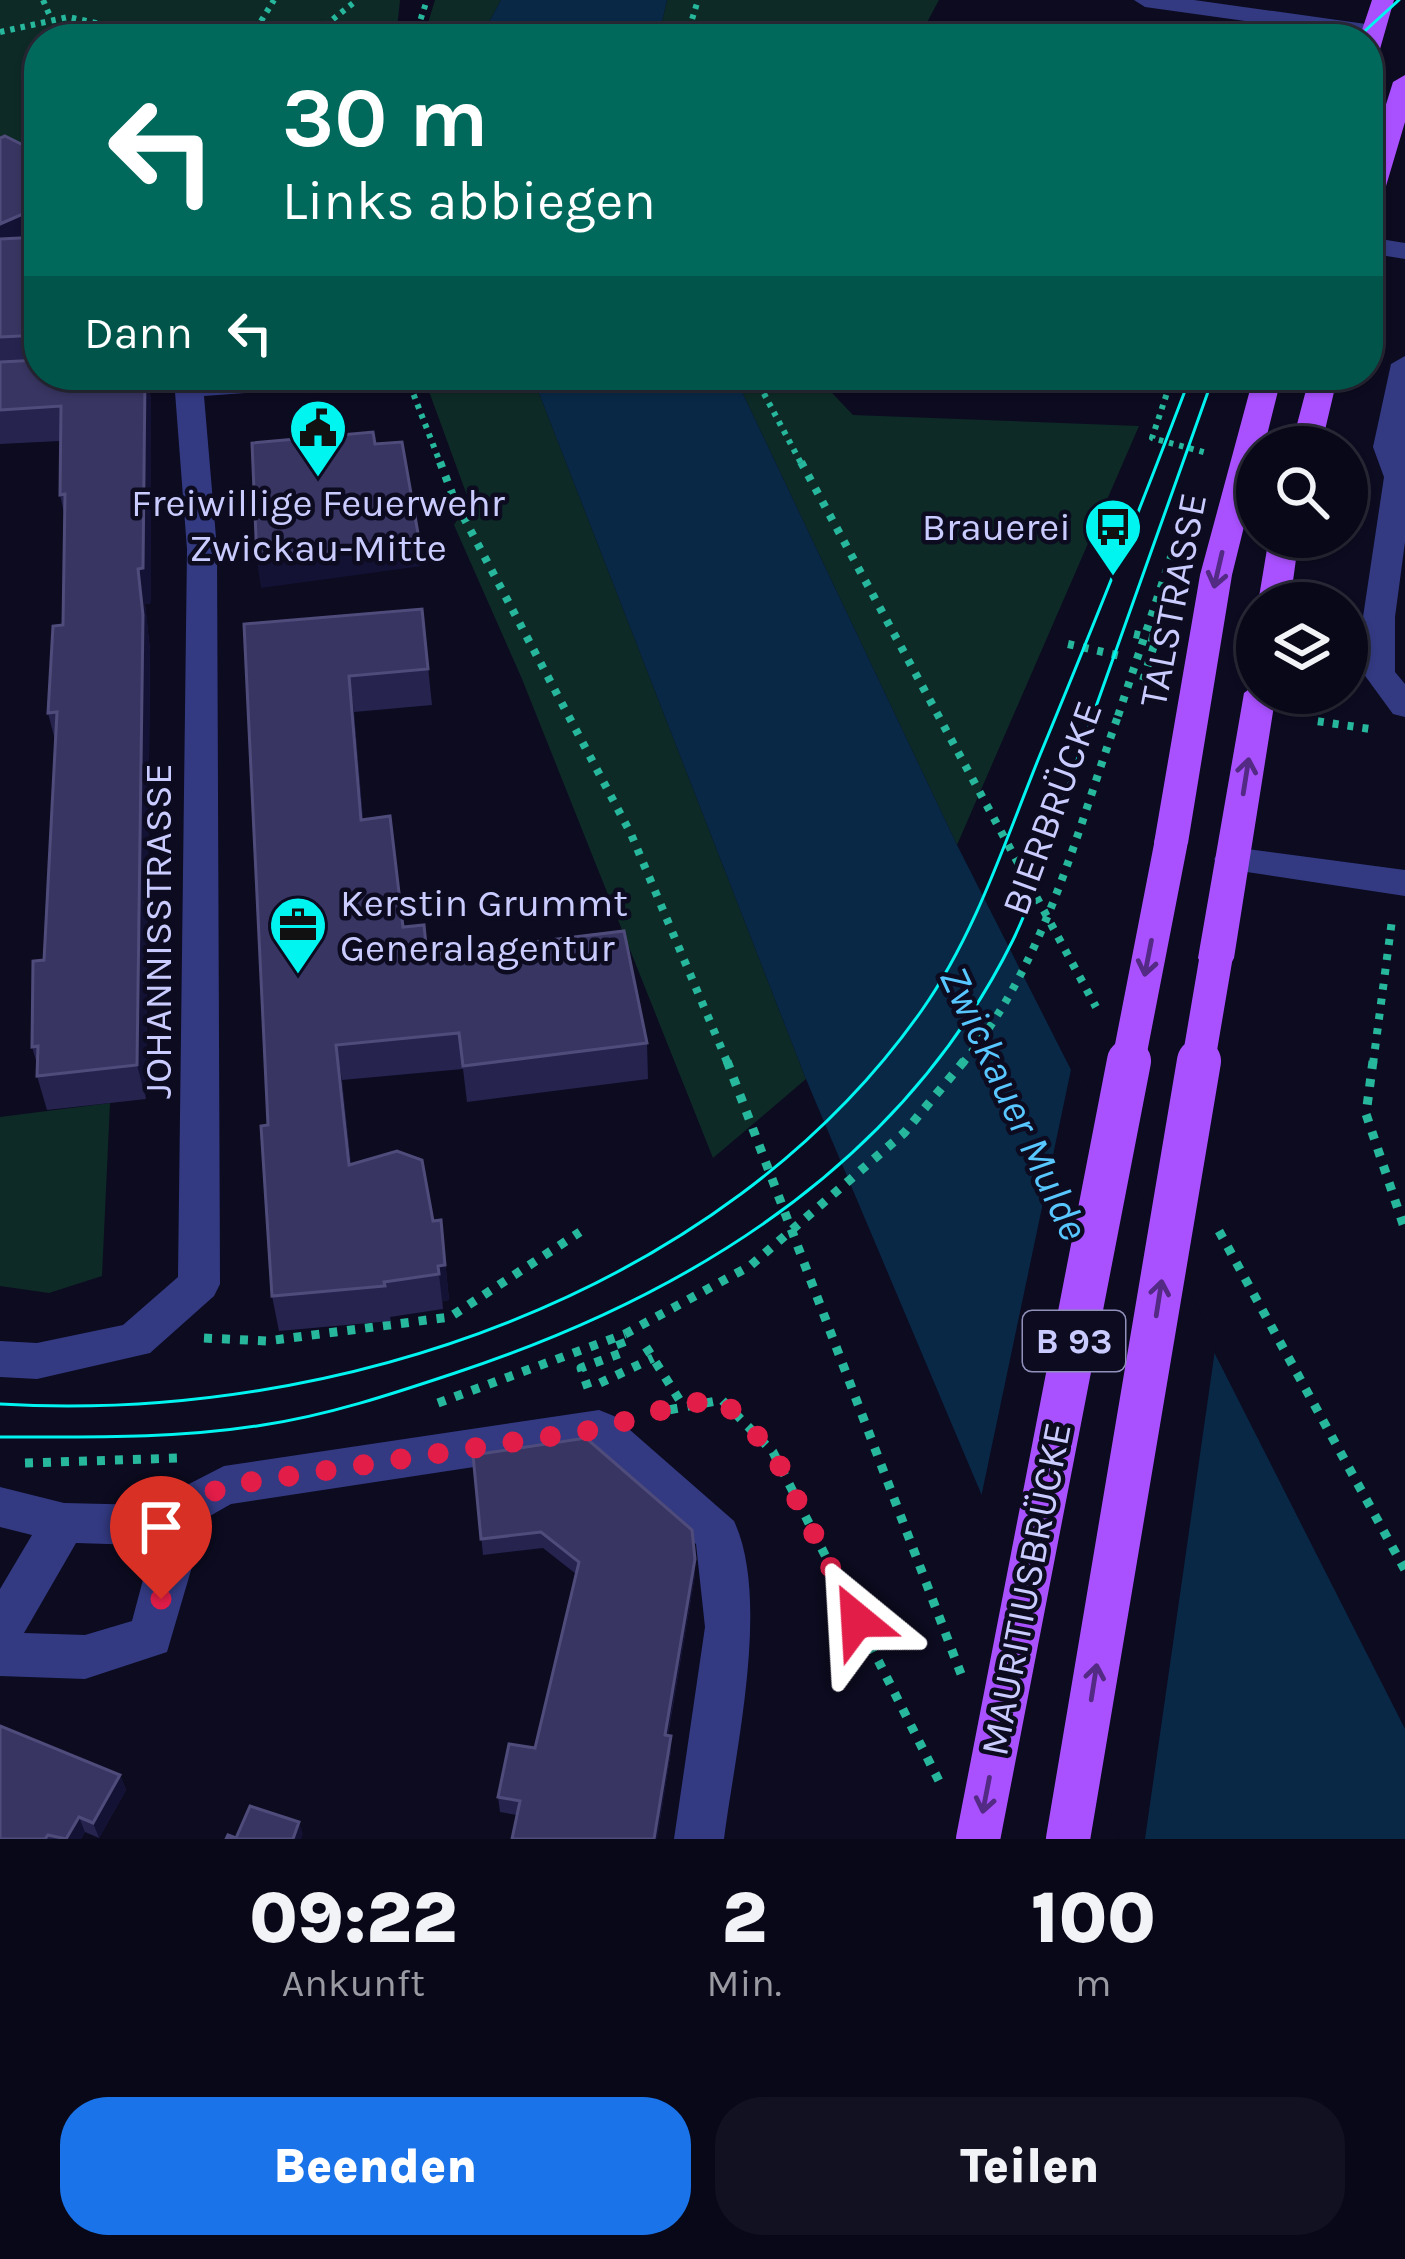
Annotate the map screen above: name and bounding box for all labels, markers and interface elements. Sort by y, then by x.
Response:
text: 30 m [282,69,488,167]
icon: left [84,72,240,228]
text: Links abbiegen [282,169,656,233]
icon: left [217,300,283,366]
text: Dann [84,307,193,359]
public building icon: Freiwillige Feuerwehr Zwickau-Mitte [287,397,349,479]
map controls [1236,426,1368,714]
button: search [1236,426,1368,558]
place label: Freiwillige Feuerwehr Zwickau-Mitte [131,480,506,571]
street label: TALSTRASSE [1130,489,1216,711]
bus stop icon: Brauerei [1082,496,1144,578]
place label: Brauerei [922,504,1071,550]
one-way arrow [1206,550,1229,588]
button: layers [1236,582,1368,714]
street label: BIERBRÜCKE [992,695,1112,921]
one-way arrow [1235,757,1258,796]
street label: JOHANNISSTRASSE [135,763,181,1099]
place label: Kerstin Grummt Generalagentur [340,880,628,971]
office icon: Kerstin Grummt Generalagentur [267,894,329,976]
one-way arrow [1136,938,1158,977]
water label: Zwickauer Mulde [929,958,1099,1248]
one-way arrow [1148,1279,1171,1318]
road number: B 93 [1023,1311,1125,1371]
street label: MAURITIUSBRÜCKE [971,1419,1081,1759]
pin [110,1476,212,1599]
icon: arrive [128,1494,194,1560]
position arrow [794,1557,920,1683]
one-way arrow [1084,1663,1107,1702]
one-way arrow [974,1774,997,1813]
text: 09:22 [249,1876,457,1960]
text: 2 [721,1876,767,1960]
text: 100 [1031,1876,1156,1960]
text: Ankunft [282,1960,425,2006]
text: Min. [707,1960,782,2006]
text: m [1075,1960,1112,2006]
button: Beenden [60,2097,691,2235]
button: Teilen [715,2097,1345,2235]

